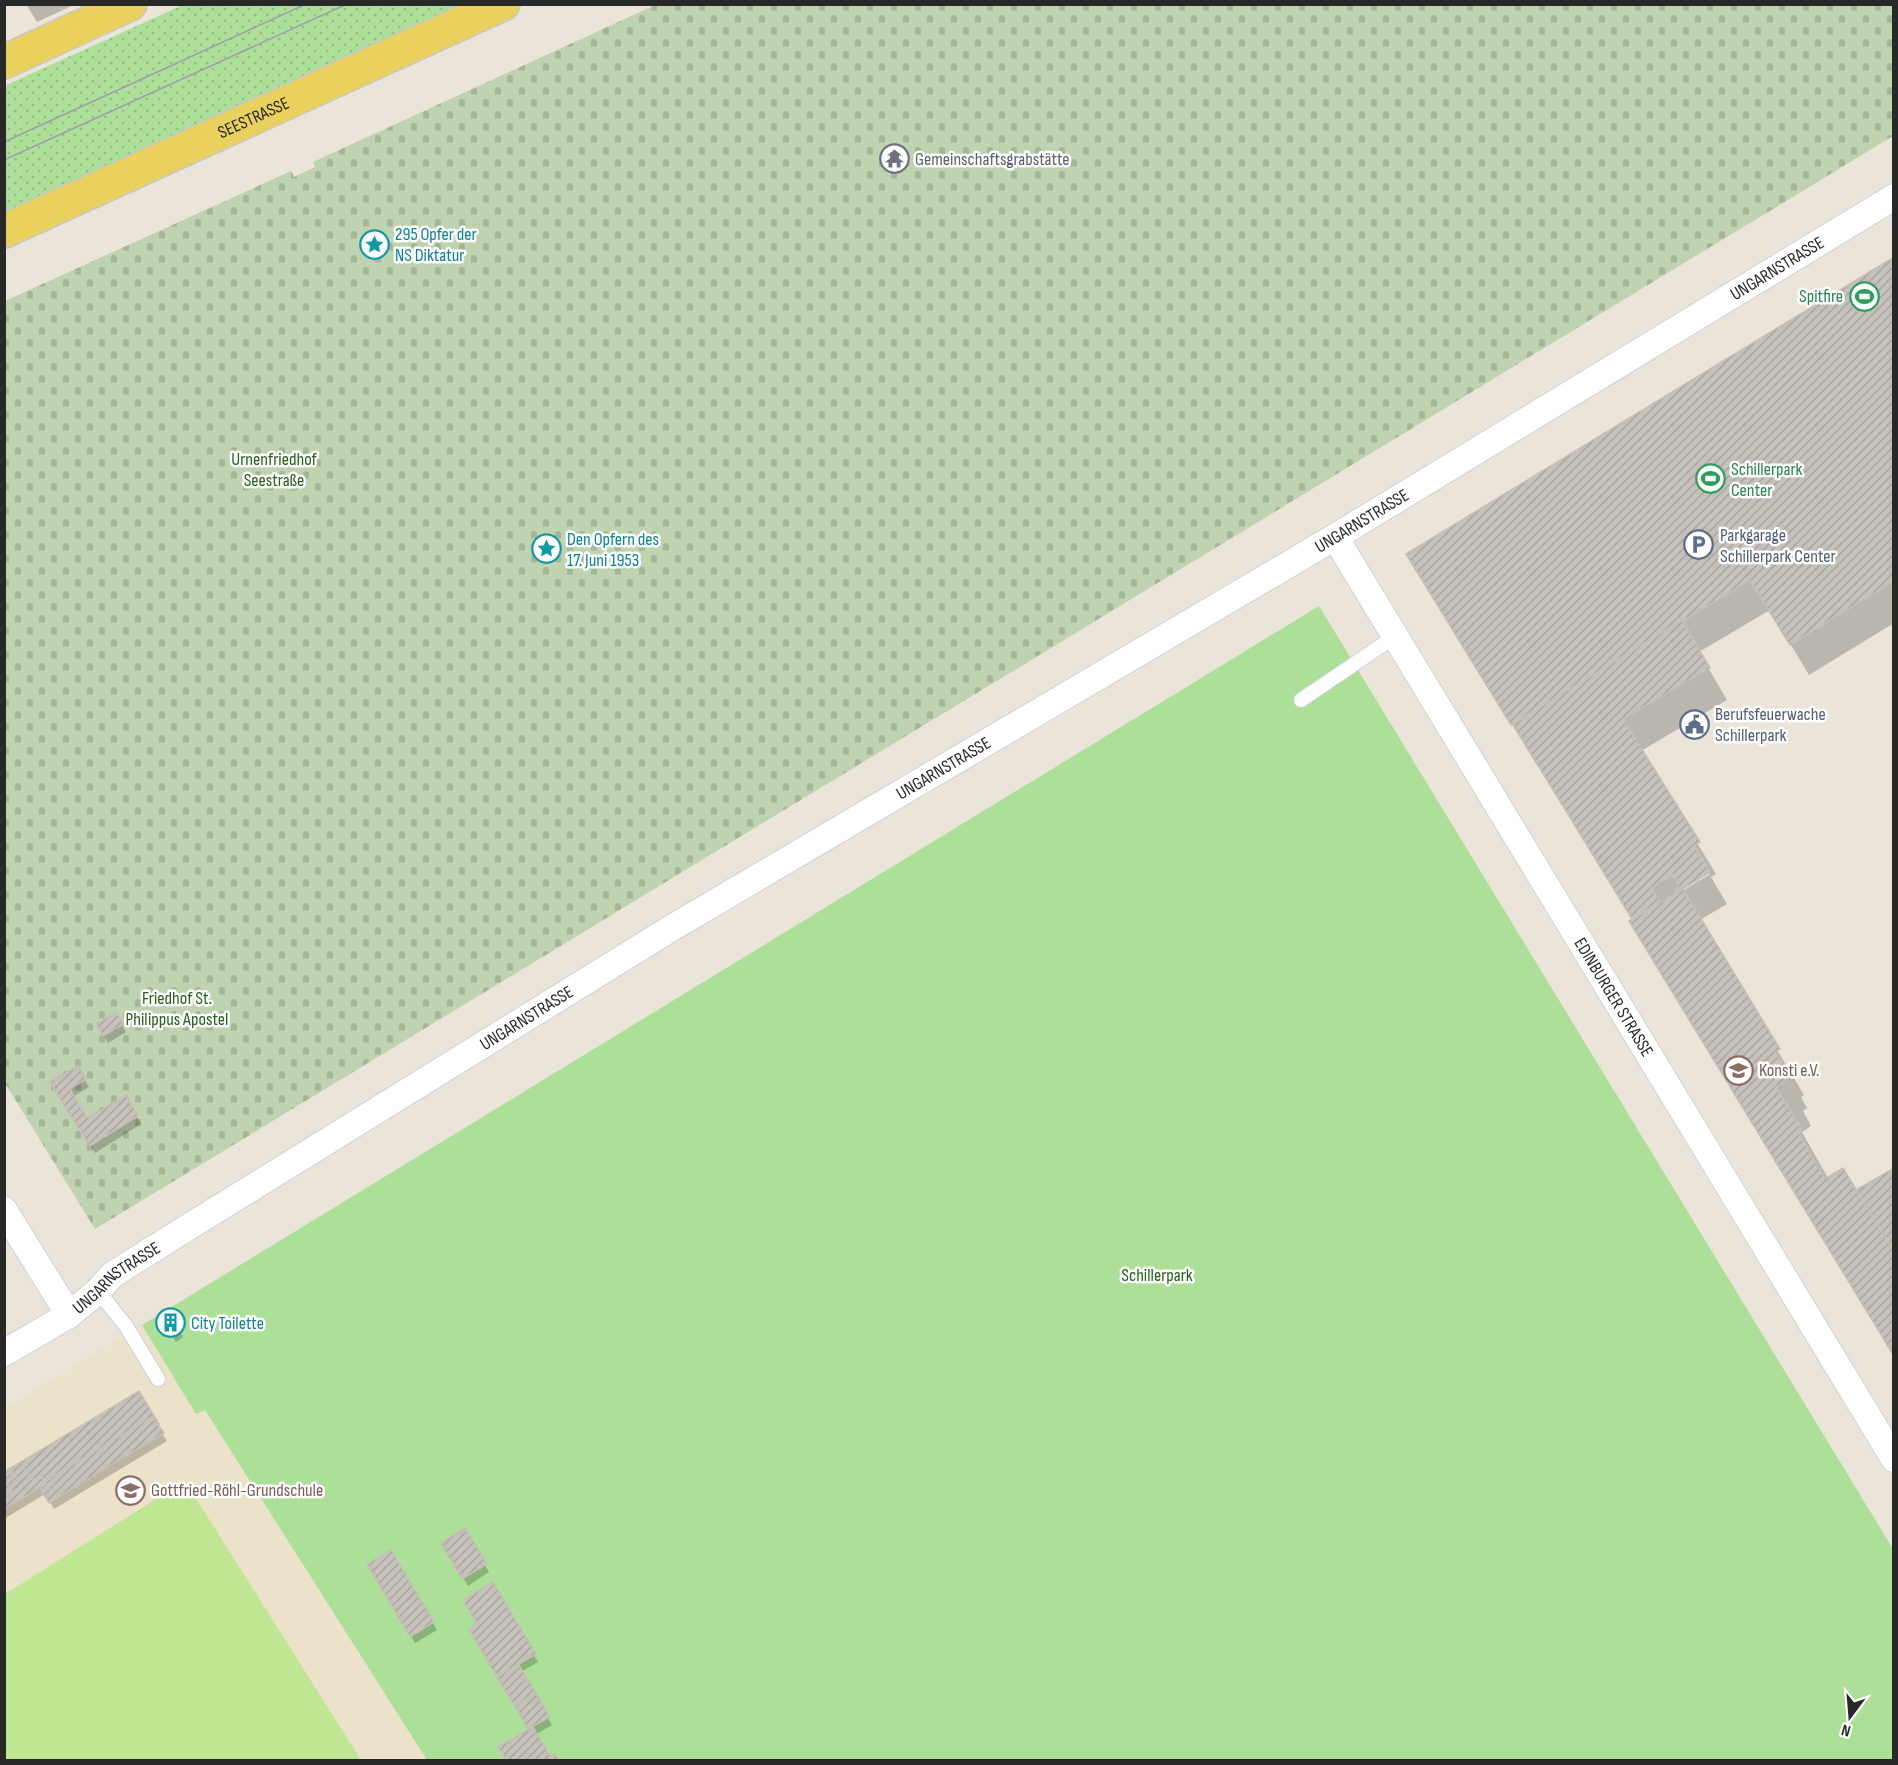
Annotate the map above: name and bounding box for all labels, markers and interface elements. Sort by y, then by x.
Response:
street label: SEESTRASSE [215,93,293,143]
temple icon: Gemeinschaftsgrabstätte [878,143,910,175]
place label: Gemeinschaftsgrabstätte [915,149,1070,170]
place label: 295 Opfer der NS Diktatur [395,224,477,266]
place icon: 295 Opfer der NS Diktatur [358,228,390,260]
street label: UNGARNSTRASSE [1727,232,1828,305]
sports icon: Spitfire [1848,280,1880,312]
place label: Spitfire [1799,286,1843,307]
park label: Urnenfriedhof Seestraße [231,449,318,491]
place label: Schillerpark Center [1731,459,1803,501]
sports icon: Schillerpark Center [1694,463,1726,495]
street label: UNGARNSTRASSE [1311,485,1413,557]
place label: Parkgarage Schillerpark Center [1720,525,1836,567]
place label: Den Opfern des 17. Juni 1953 [567,529,659,571]
parking icon: Parkgarage Schillerpark Center [1683,529,1715,561]
place icon: Den Opfern des 17. Juni 1953 [530,533,562,565]
place label: Berufsfeuerwache Schillerpark [1715,704,1826,746]
public building icon: Berufsfeuerwache Schillerpark [1678,708,1710,740]
street label: UNGARNSTRASSE [893,732,994,804]
street label: EDINBURGER STRASSE [1569,934,1658,1061]
street label: UNGARNSTRASSE [476,981,577,1055]
park label: Friedhof St. Philippus Apostel [126,988,228,1030]
school or university icon: Konsti e.V. [1722,1054,1754,1086]
place label: Konsti e.V. [1759,1060,1819,1081]
street label: UNGARNSTRASSE [69,1237,164,1318]
park label: Schillerpark [1121,1265,1193,1286]
building icon: City Toilette [154,1307,186,1339]
place label: City Toilette [191,1313,264,1334]
school or university icon: Gottfried-Röhl-Grundschule [114,1474,146,1506]
place label: Gottfried-Röhl-Grundschule [151,1480,323,1501]
north arrow [1820,1687,1880,1747]
text: N [1840,1720,1853,1740]

